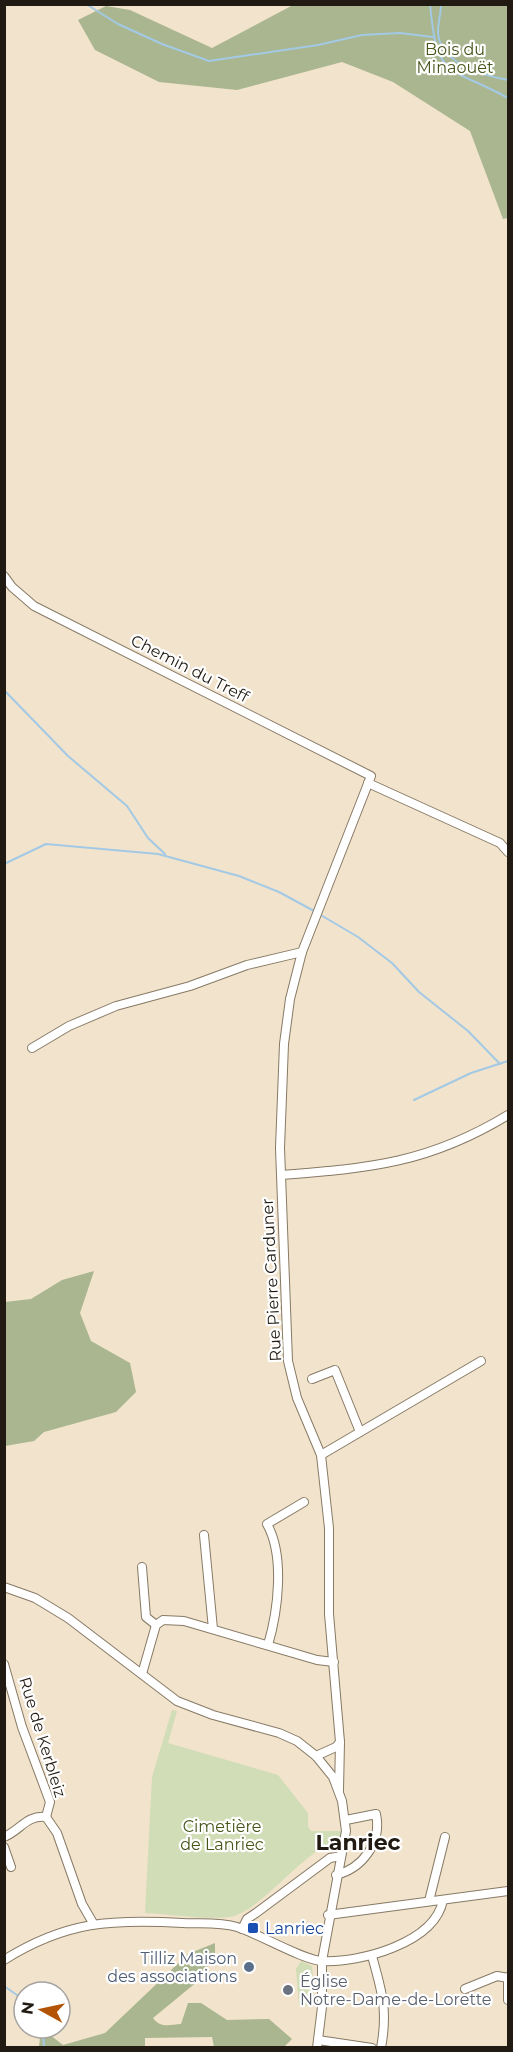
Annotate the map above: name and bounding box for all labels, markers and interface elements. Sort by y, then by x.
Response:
park label: Bois du Minaouët [417,40,494,77]
street label: Chemin du Treff [128,631,252,707]
street label: Rue Pierre Carduner [258,1198,285,1362]
street label: Rue de Kerbleiz [15,1675,70,1800]
park label: Cimetière de Lanriec [180,1817,264,1854]
district label: Lanriec [315,1829,401,1856]
place label: Lanriec [265,1919,324,1938]
marker: Lanriec [246,1921,260,1935]
place label: Tilliz Maison des associations [107,1949,237,1986]
marker: Tilliz Maison des associations [242,1960,256,1974]
place label: Église Notre-Dame-de-Lorette [300,1972,492,2009]
north arrow [12,1980,72,2040]
marker: Église Notre-Dame-de-Lorette [281,1983,295,1997]
text: N [17,2000,38,2016]

